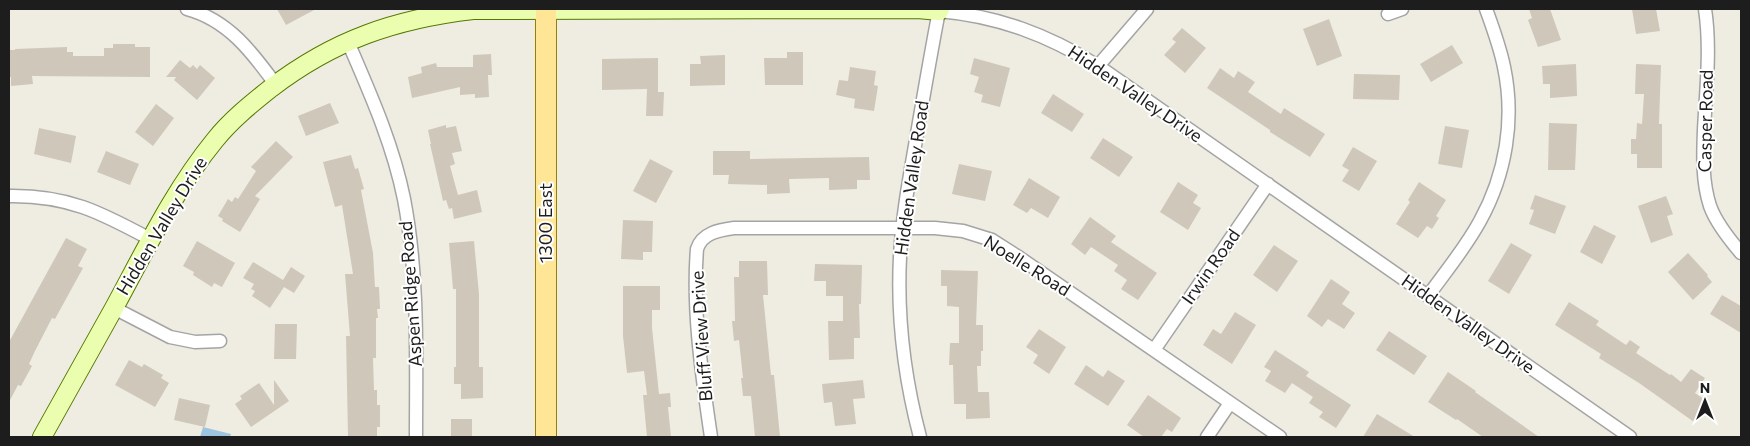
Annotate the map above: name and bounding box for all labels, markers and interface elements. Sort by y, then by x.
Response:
street label: Hidden Valley Drive [1064,40,1207,146]
street label: Casper Road [1693,69,1717,173]
street label: Hidden Valley Road [889,99,933,257]
street label: Hidden Valley Drive [111,152,211,299]
street label: 1300 East [534,183,556,263]
street label: Aspen Ridge Road [394,220,426,368]
street label: Irwin Road [1176,224,1244,308]
street label: Noelle Road [980,230,1075,300]
street label: Hidden Valley Drive [1398,269,1539,377]
street label: Bluff View Drive [685,270,717,402]
north arrow [1680,376,1730,426]
text: N [1700,379,1710,396]

